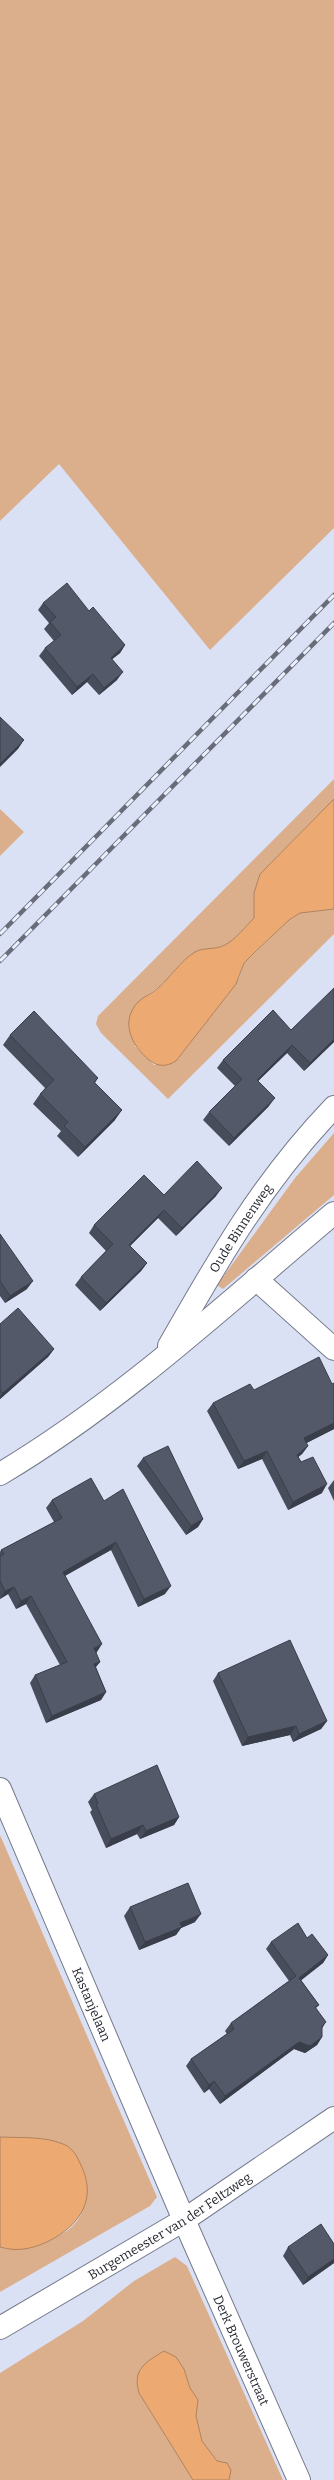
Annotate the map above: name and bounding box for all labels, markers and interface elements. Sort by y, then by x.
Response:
street label: Oude Binnenweg [206,1181,275,1275]
street label: Kastanjelaan [70,1965,115,2044]
street label: Burgemeester van der Feltzweg [85,2169,254,2282]
street label: Derk Brouwerstraat [211,2293,273,2408]

